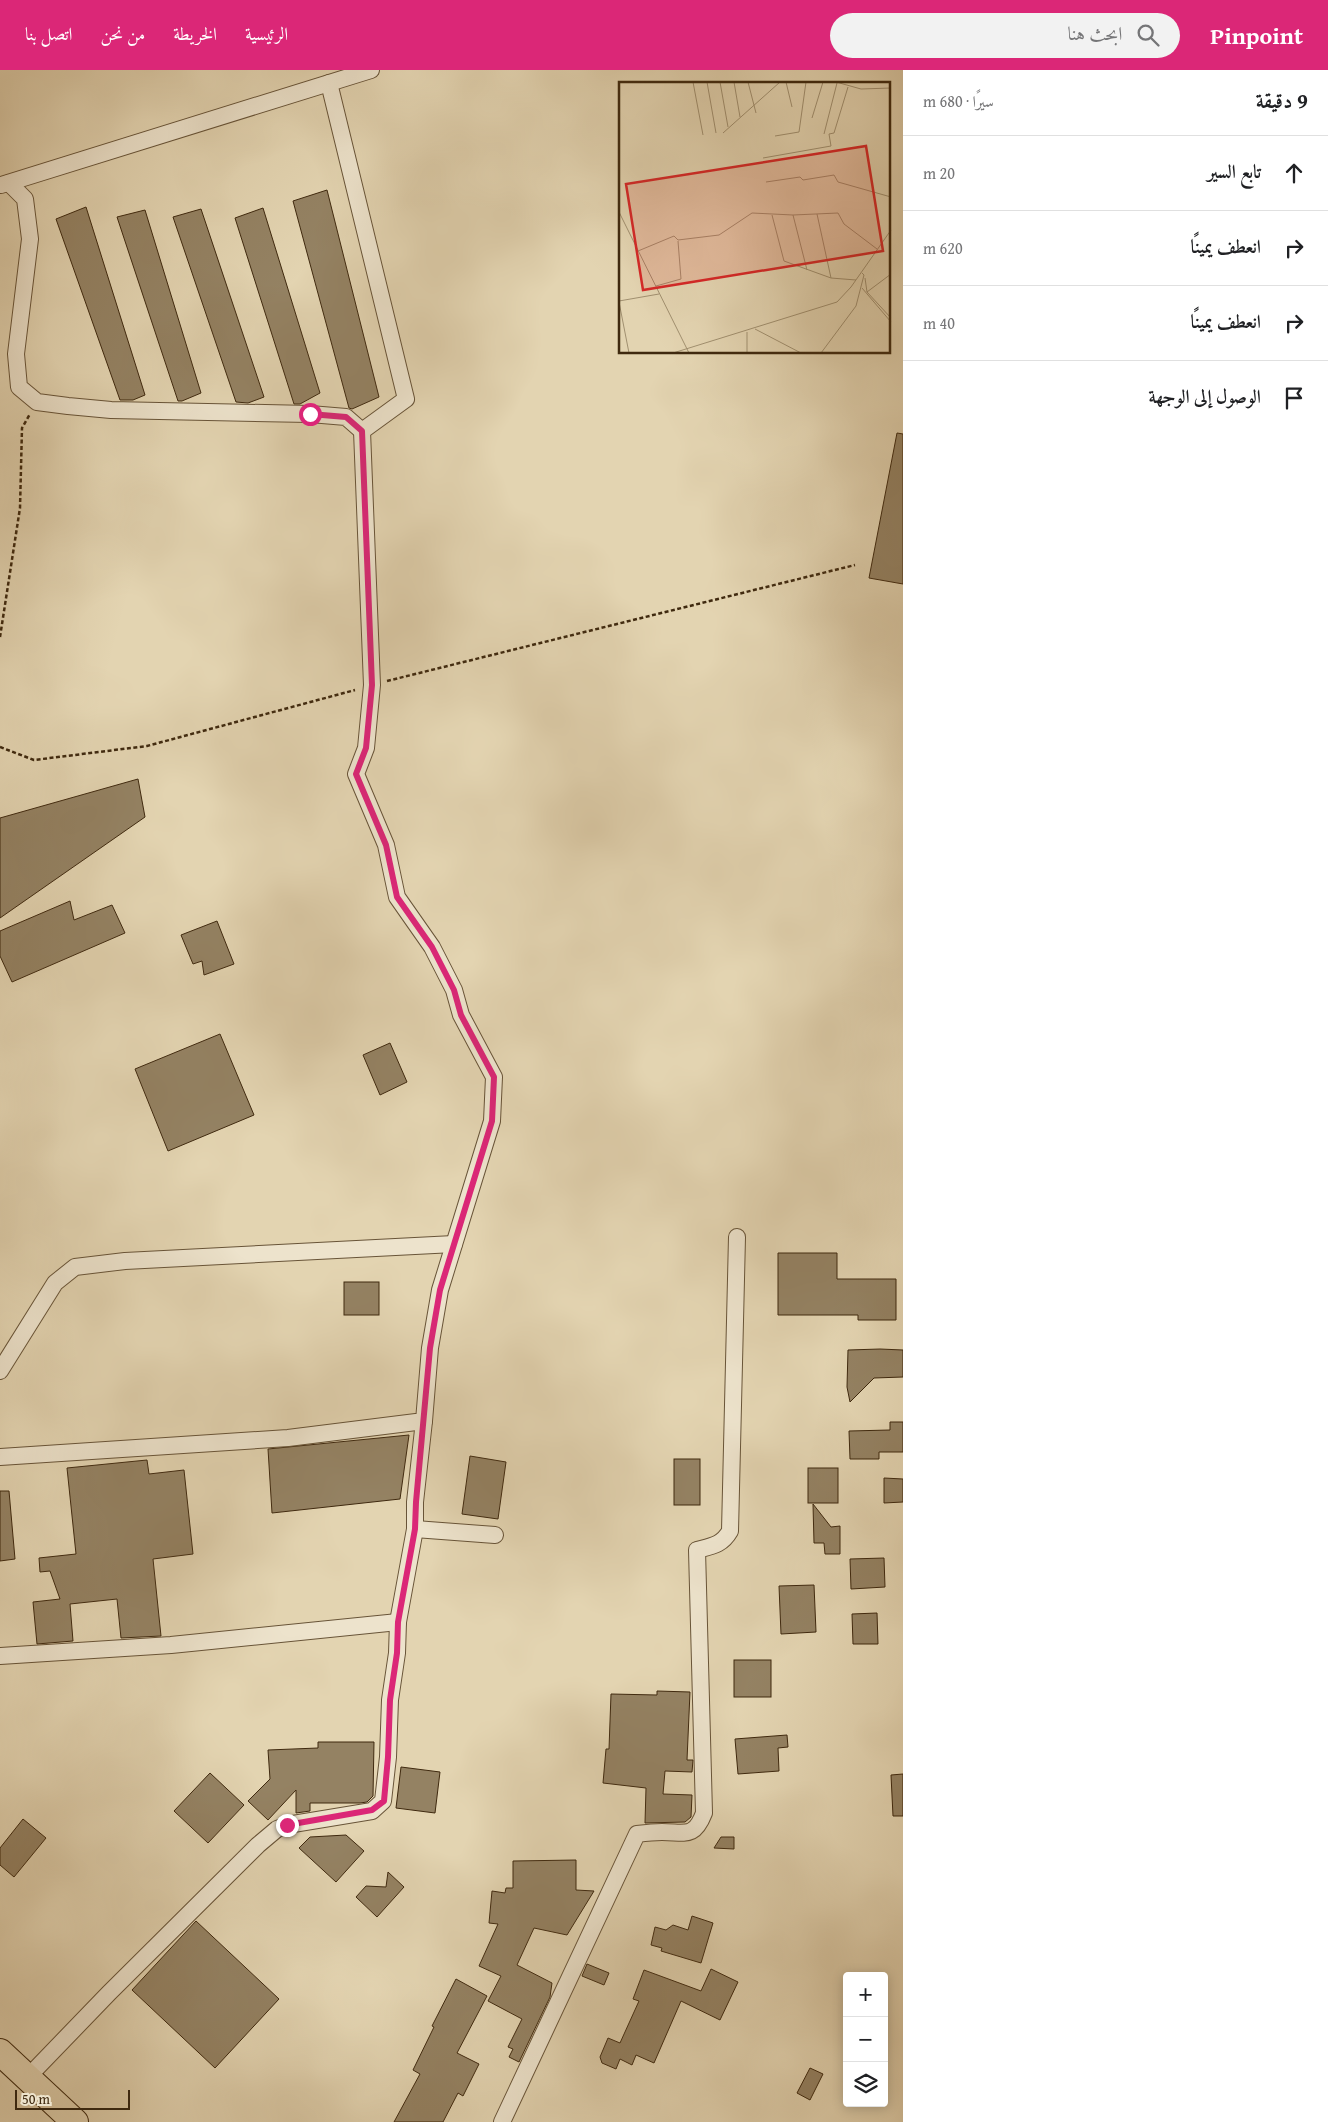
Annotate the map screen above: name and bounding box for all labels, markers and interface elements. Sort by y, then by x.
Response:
search box [830,13,1180,58]
text: Pinpoint [1210,18,1303,53]
text: ابحث هنا [1067,19,1122,47]
text: اتصل بنا [25,20,72,47]
text: من نحن [100,20,145,47]
text: الخريطة [173,20,217,47]
text: الرئيسية [245,20,288,47]
icon: search [1134,21,1162,49]
inset map [619,82,891,354]
text: 9 دقيقة [1256,85,1308,116]
text: سيرًا · 680 m [923,89,994,113]
text: تابع السير [1207,157,1261,185]
icon: ahead [1280,159,1308,187]
text: 20 m [923,161,955,185]
text: انعطف يمينًا [1191,232,1261,260]
icon: right [1280,234,1308,262]
text: 620 m [923,236,963,260]
text: انعطف يمينًا [1191,307,1261,335]
icon: right [1280,309,1308,337]
text: 40 m [923,311,955,335]
text: الوصول إلى الوجهة [1149,382,1261,410]
icon: arrive [1280,384,1308,412]
route start [299,403,322,426]
route end [276,1814,299,1837]
map controls [843,1972,888,2107]
button: + [843,1972,888,2017]
button: − [843,2017,888,2062]
button: layers [843,2062,888,2107]
scale bar [15,2087,130,2110]
text: 50 m [22,2089,50,2109]

